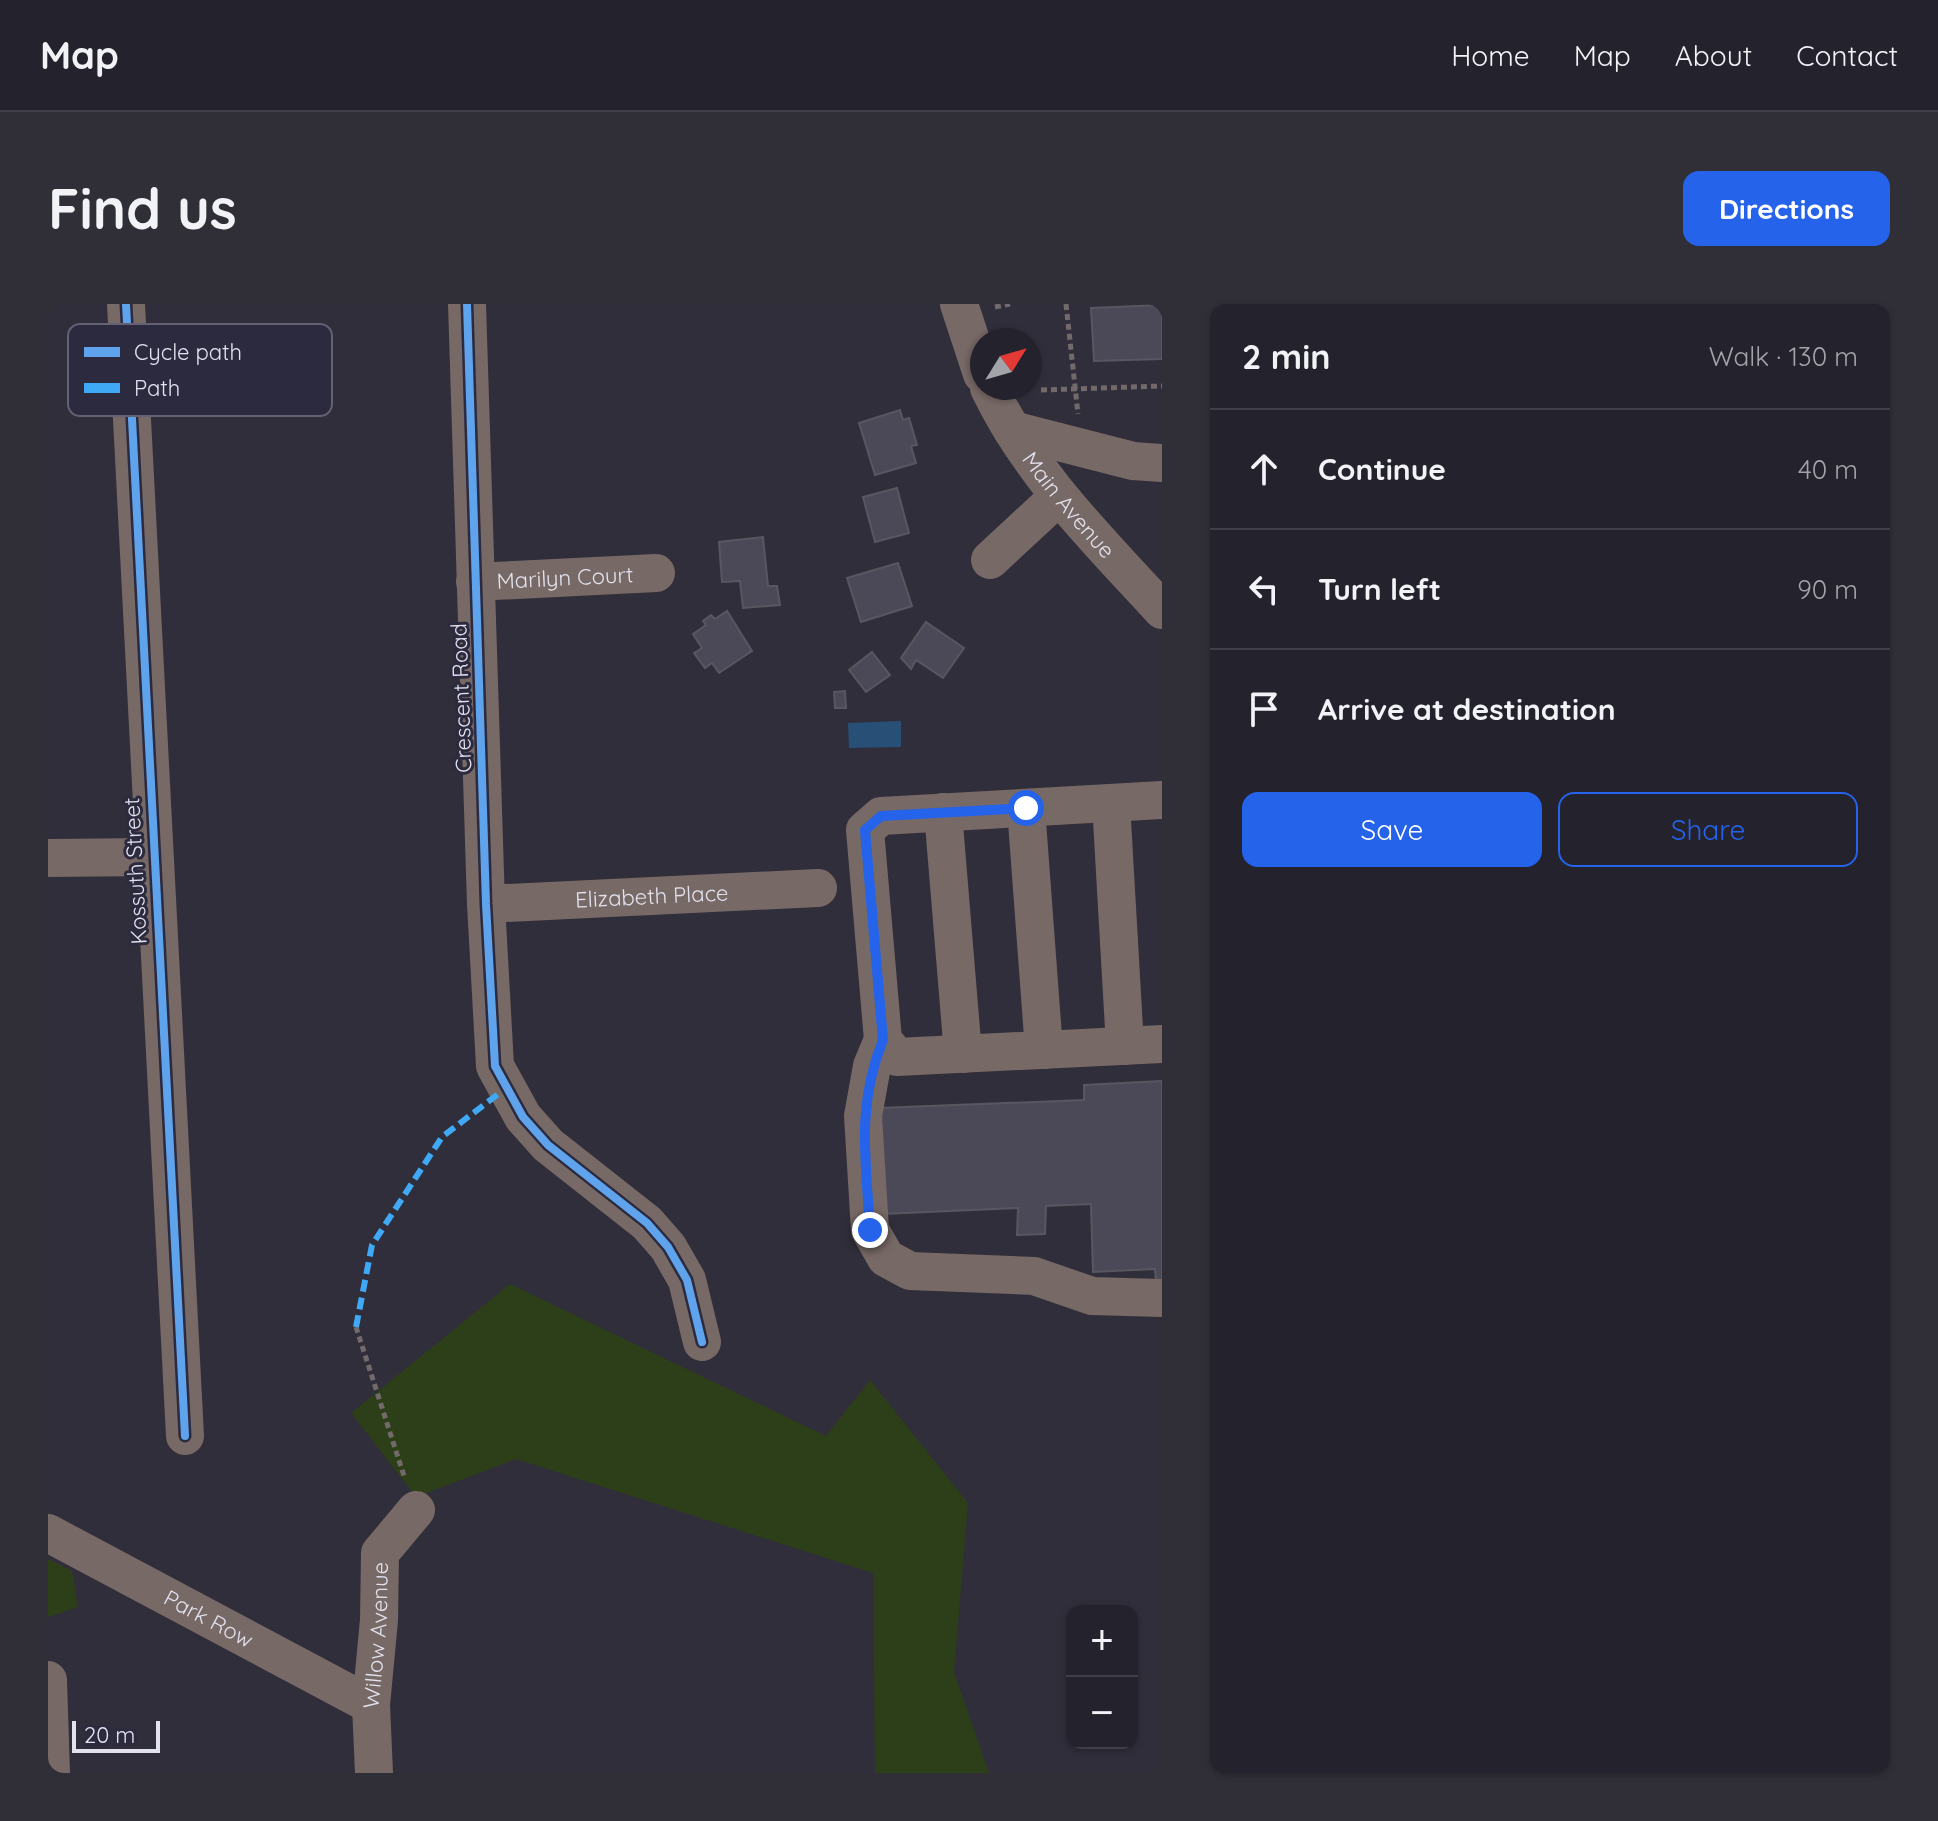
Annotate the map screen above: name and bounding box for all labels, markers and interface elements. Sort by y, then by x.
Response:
text: Map [40,31,119,79]
text: Home [1451,38,1530,73]
text: Map [1574,38,1631,73]
text: About [1675,38,1752,73]
text: Contact [1796,38,1898,73]
button: Directions [1683,171,1890,246]
text: Find us [48,173,237,243]
legend [68,324,332,416]
north arrow [970,328,1042,400]
text: 2 min [1242,335,1331,378]
text: Cycle path [134,338,242,366]
text: Walk · 130 m [1709,340,1858,373]
text: Path [134,374,180,402]
street label: Main Avenue [1016,446,1121,564]
icon: ahead [1242,447,1286,491]
text: Continue [1318,450,1446,488]
text: 40 m [1798,453,1858,486]
street label: Marilyn Court [496,560,634,595]
icon: left [1242,567,1286,611]
text: Turn left [1318,570,1441,608]
text: 90 m [1797,573,1858,606]
street label: Crescent Road [444,623,478,773]
icon: arrive [1242,687,1286,731]
text: Arrive at destination [1318,690,1616,728]
route start [1008,790,1044,826]
button: Save [1242,792,1542,867]
button: Share [1558,792,1858,867]
street label: Kossuth Street [117,797,153,945]
street label: Elizabeth Place [575,878,729,914]
route end [852,1212,888,1248]
street label: Willow Avenue [357,1562,394,1710]
street label: Park Row [159,1583,258,1654]
map controls [1066,1605,1138,1749]
button: + [1066,1605,1138,1677]
button: − [1066,1677,1138,1749]
scale bar [72,1717,160,1753]
text: 20 m [84,1721,135,1749]

